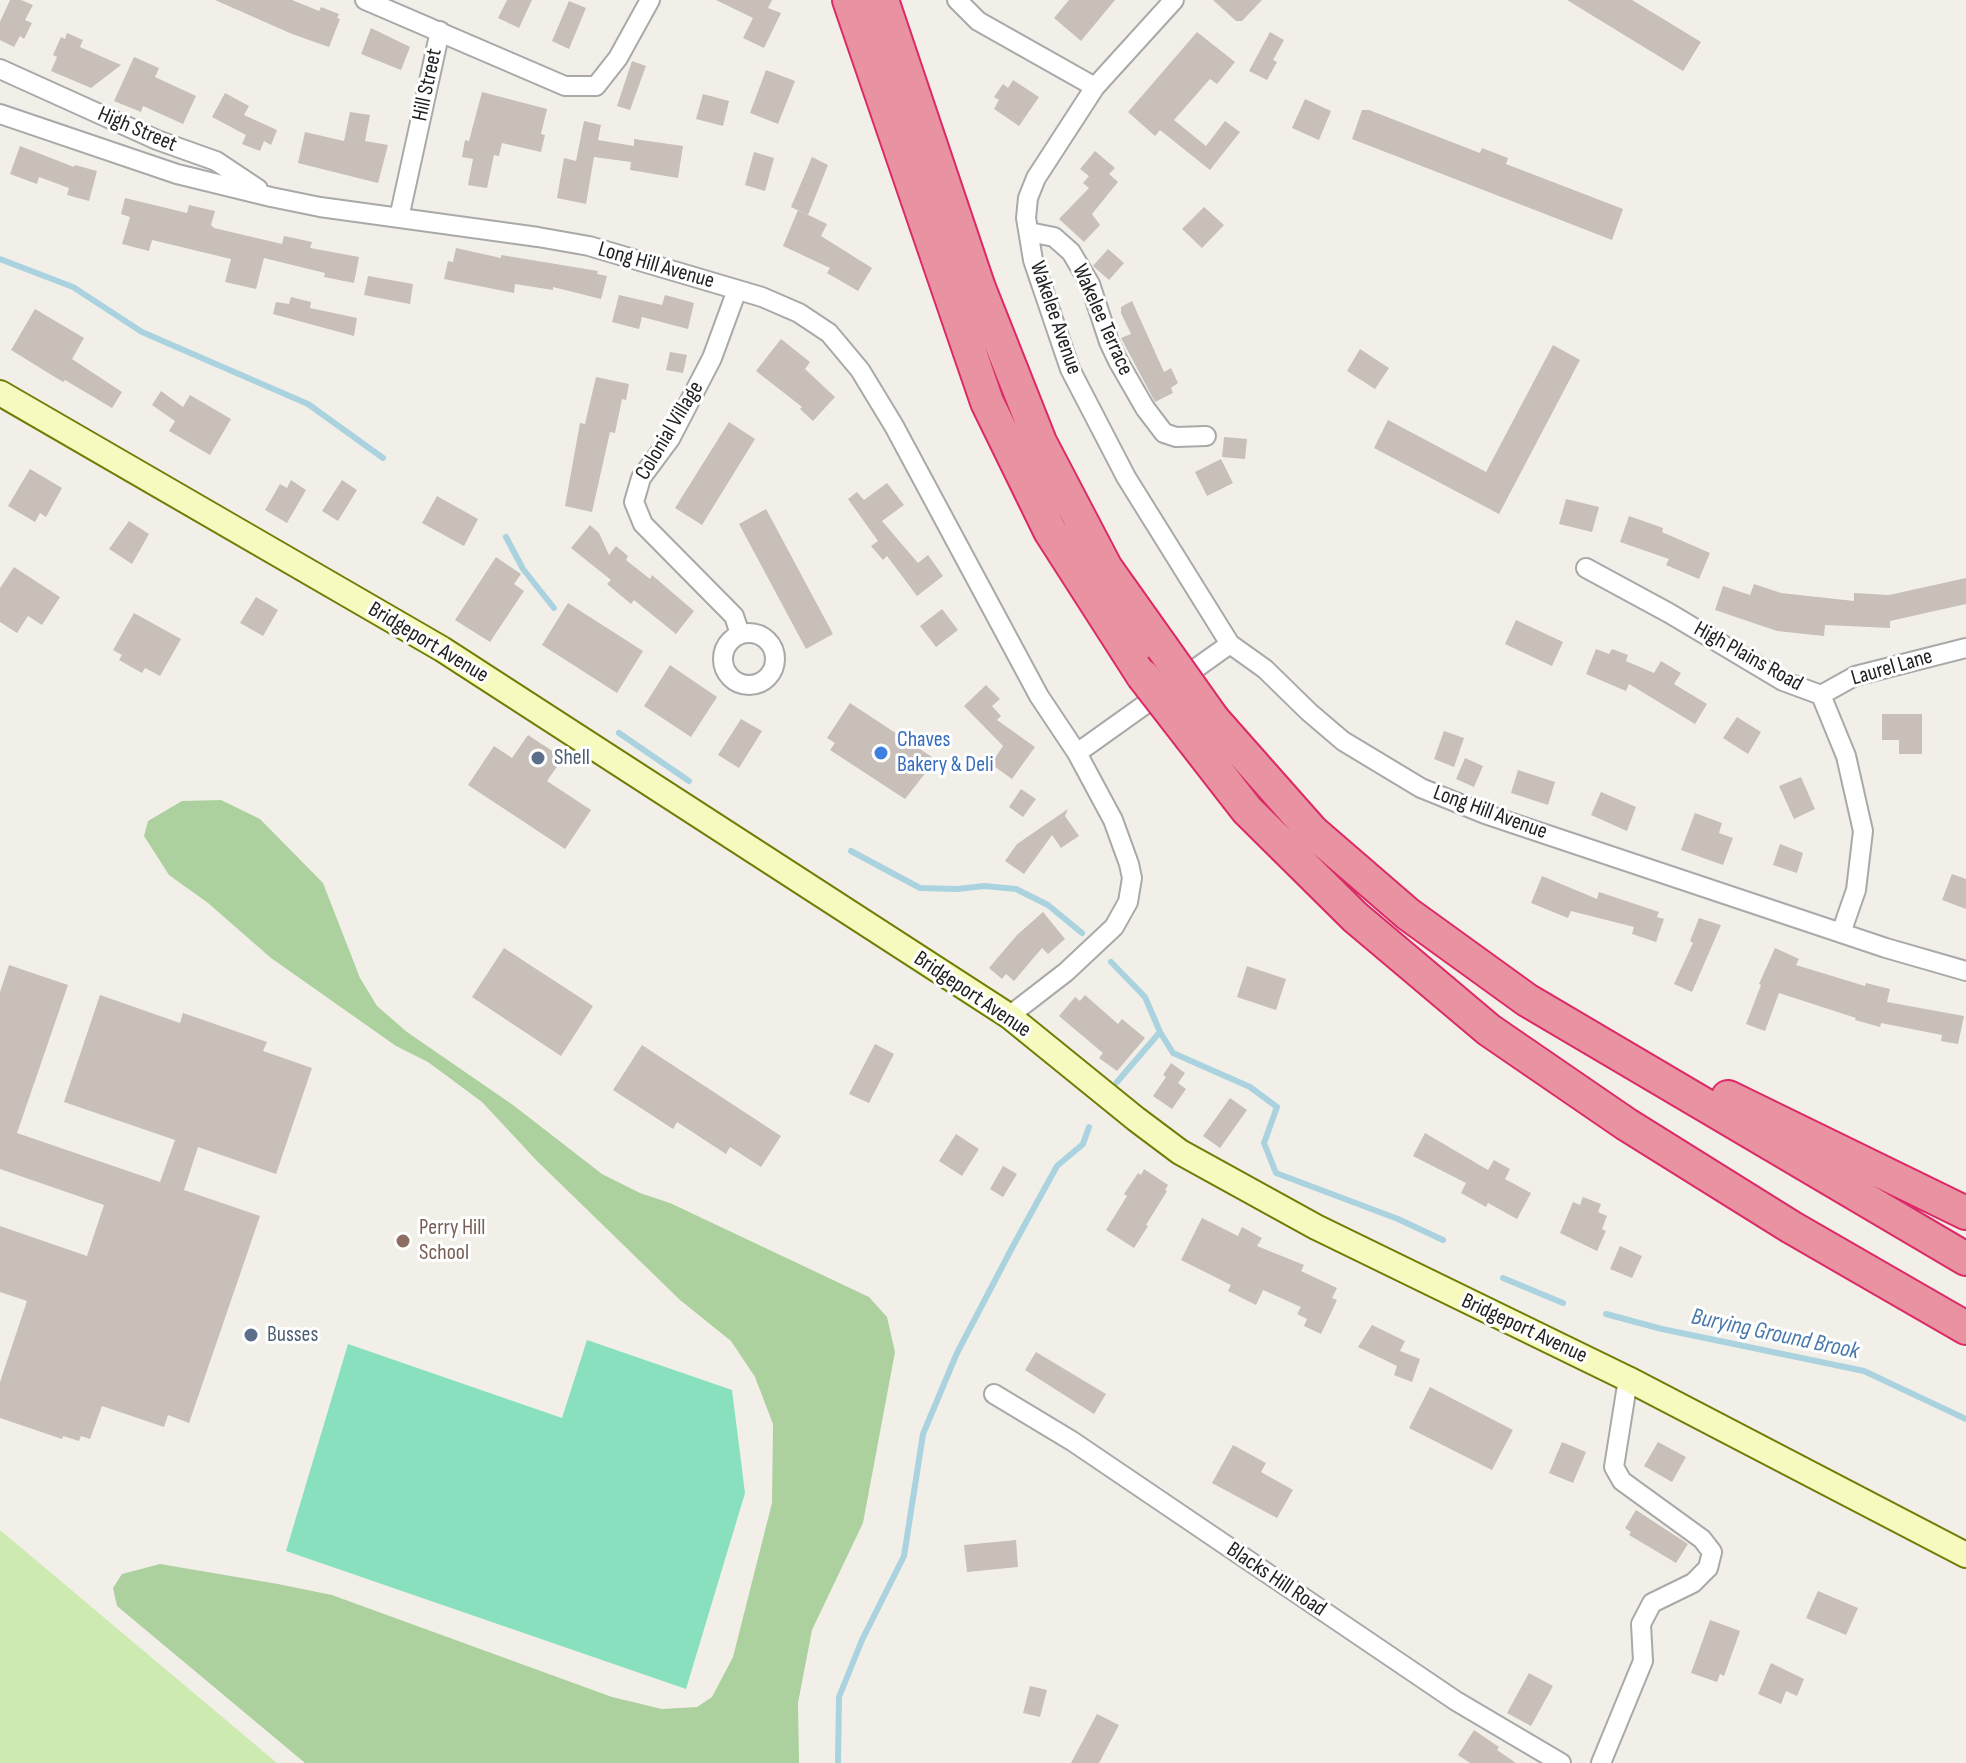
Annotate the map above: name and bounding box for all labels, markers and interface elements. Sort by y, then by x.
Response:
street label: Hill Street [407,46,449,124]
street label: High Street [93,102,181,158]
street label: Long Hill Avenue [595,237,717,295]
street label: Wakelee Avenue [1023,258,1087,378]
street label: Wakelee Terrace [1066,260,1138,380]
street label: Colonial Village [630,377,710,485]
street label: Bridgeport Avenue [363,597,493,689]
street label: High Plains Road [1689,616,1807,698]
street label: Laurel Lane [1848,644,1936,692]
place label: Chaves Bakery & Deli [897,727,994,778]
marker: Chaves Bakery & Deli [872,744,890,762]
place label: Shell [554,745,590,771]
marker: Shell [529,749,547,767]
street label: Long Hill Avenue [1429,780,1551,846]
street label: Bridgeport Avenue [908,946,1036,1044]
place label: Perry Hill School [419,1215,485,1266]
marker: Perry Hill School [394,1232,412,1250]
street label: Bridgeport Avenue [1457,1288,1591,1370]
water label: Burying Ground Brook [1688,1303,1862,1367]
place label: Busses [267,1322,318,1348]
marker: Busses [242,1326,260,1344]
street label: Blacks Hill Road [1221,1537,1331,1623]

